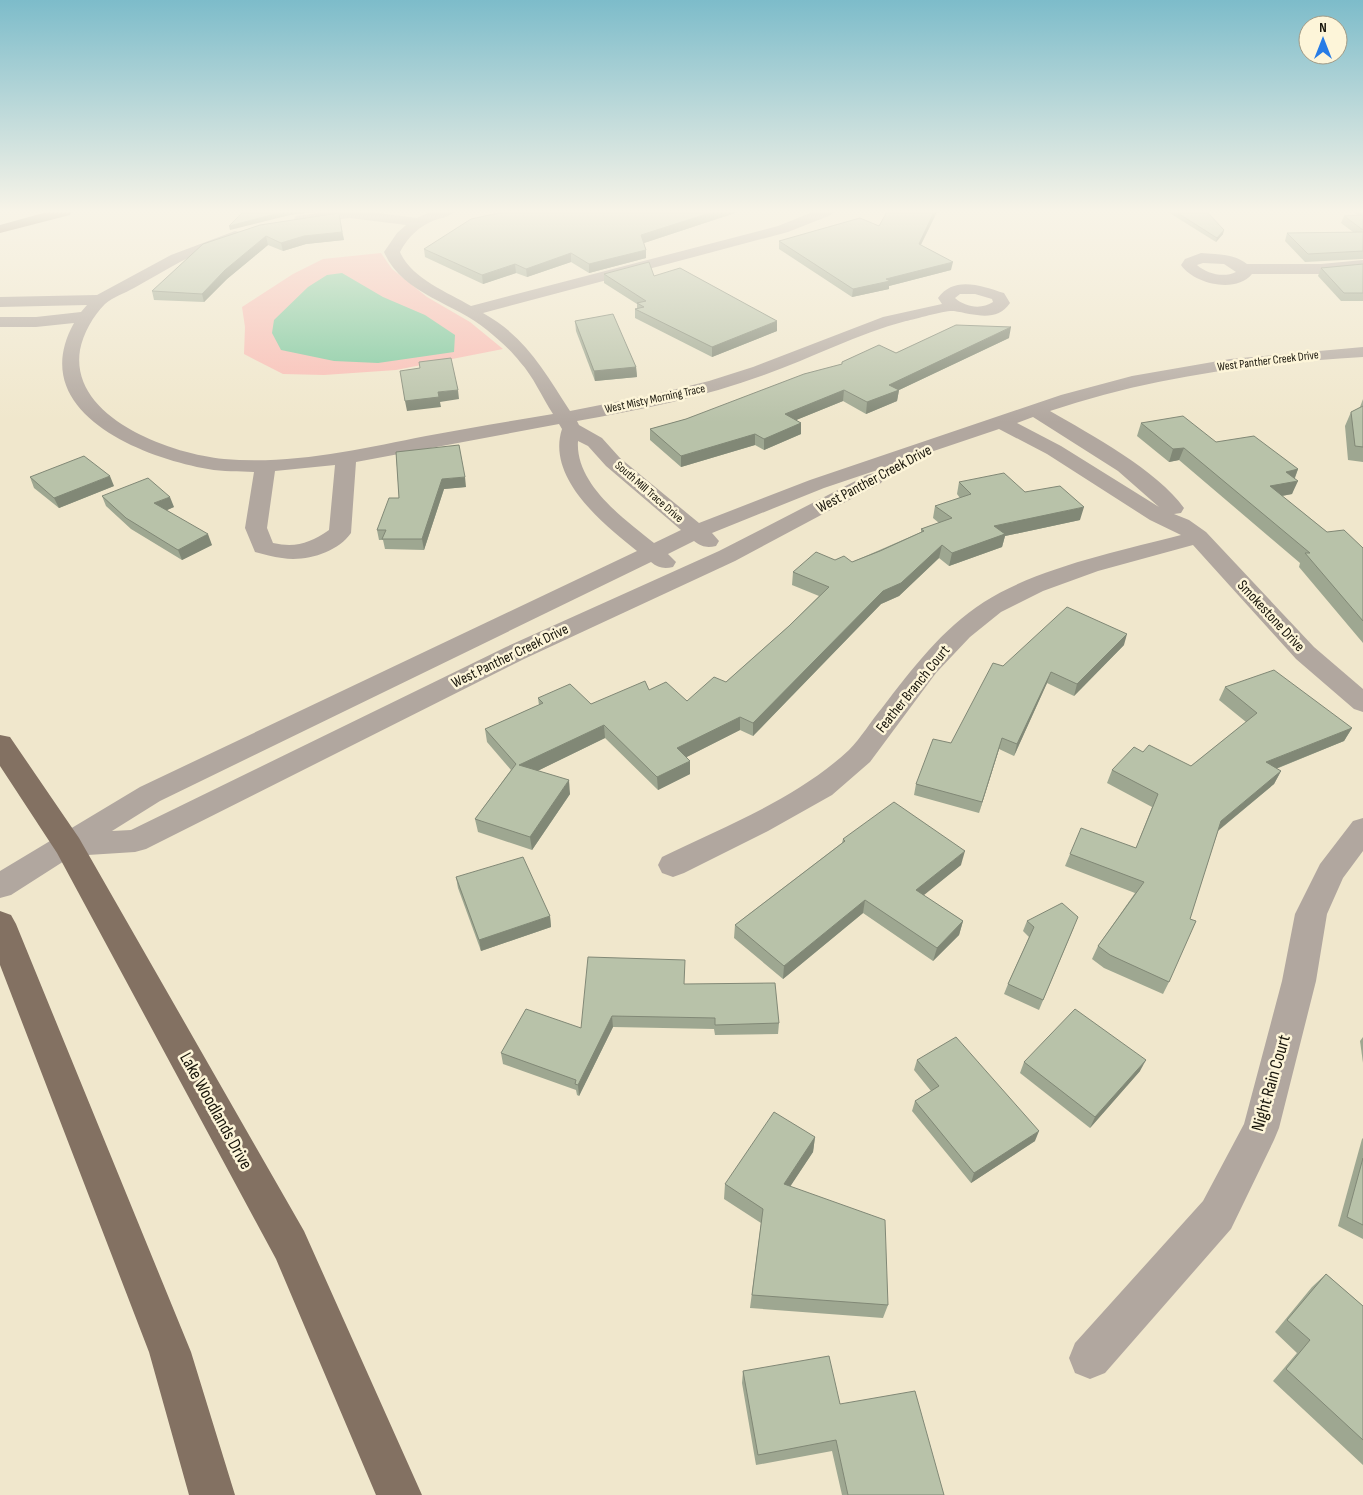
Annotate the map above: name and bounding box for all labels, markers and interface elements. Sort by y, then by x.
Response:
north arrow [1298,15,1348,65]
text: N [1319,19,1327,36]
street label: West Panther Creek Drive [1216,347,1320,375]
street label: West Misty Morning Trace [603,381,707,417]
street label: West Panther Creek Drive [813,441,935,517]
street label: South Mill Trace Drive [612,458,686,526]
street label: Smokestone Drive [1233,576,1309,656]
street label: West Panther Creek Drive [448,619,572,693]
street label: Feather Branch Court [872,641,954,737]
street label: Night Rain Court [1247,1032,1295,1134]
street label: Lake Woodlands Drive [175,1049,257,1173]

